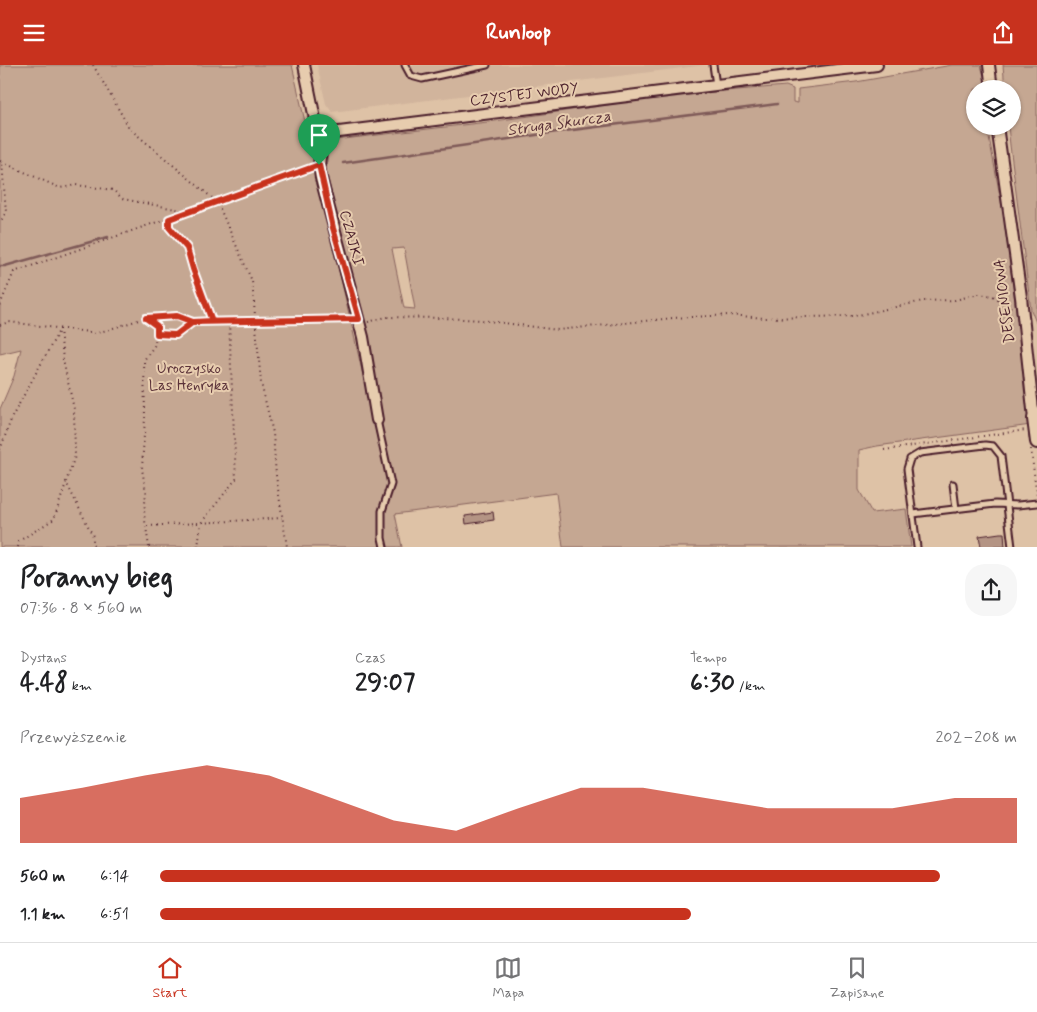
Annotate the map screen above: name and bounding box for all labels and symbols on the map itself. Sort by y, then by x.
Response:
street label: CZYSTEJ WODY [469,78,579,112]
water label: Struga Skurcza [506,106,612,141]
pin [298,114,340,165]
street label: CZAJKI [334,208,368,269]
street label: DESENIOWA [990,258,1020,344]
park label: Uroczysko Las Henryka [149,359,229,396]

